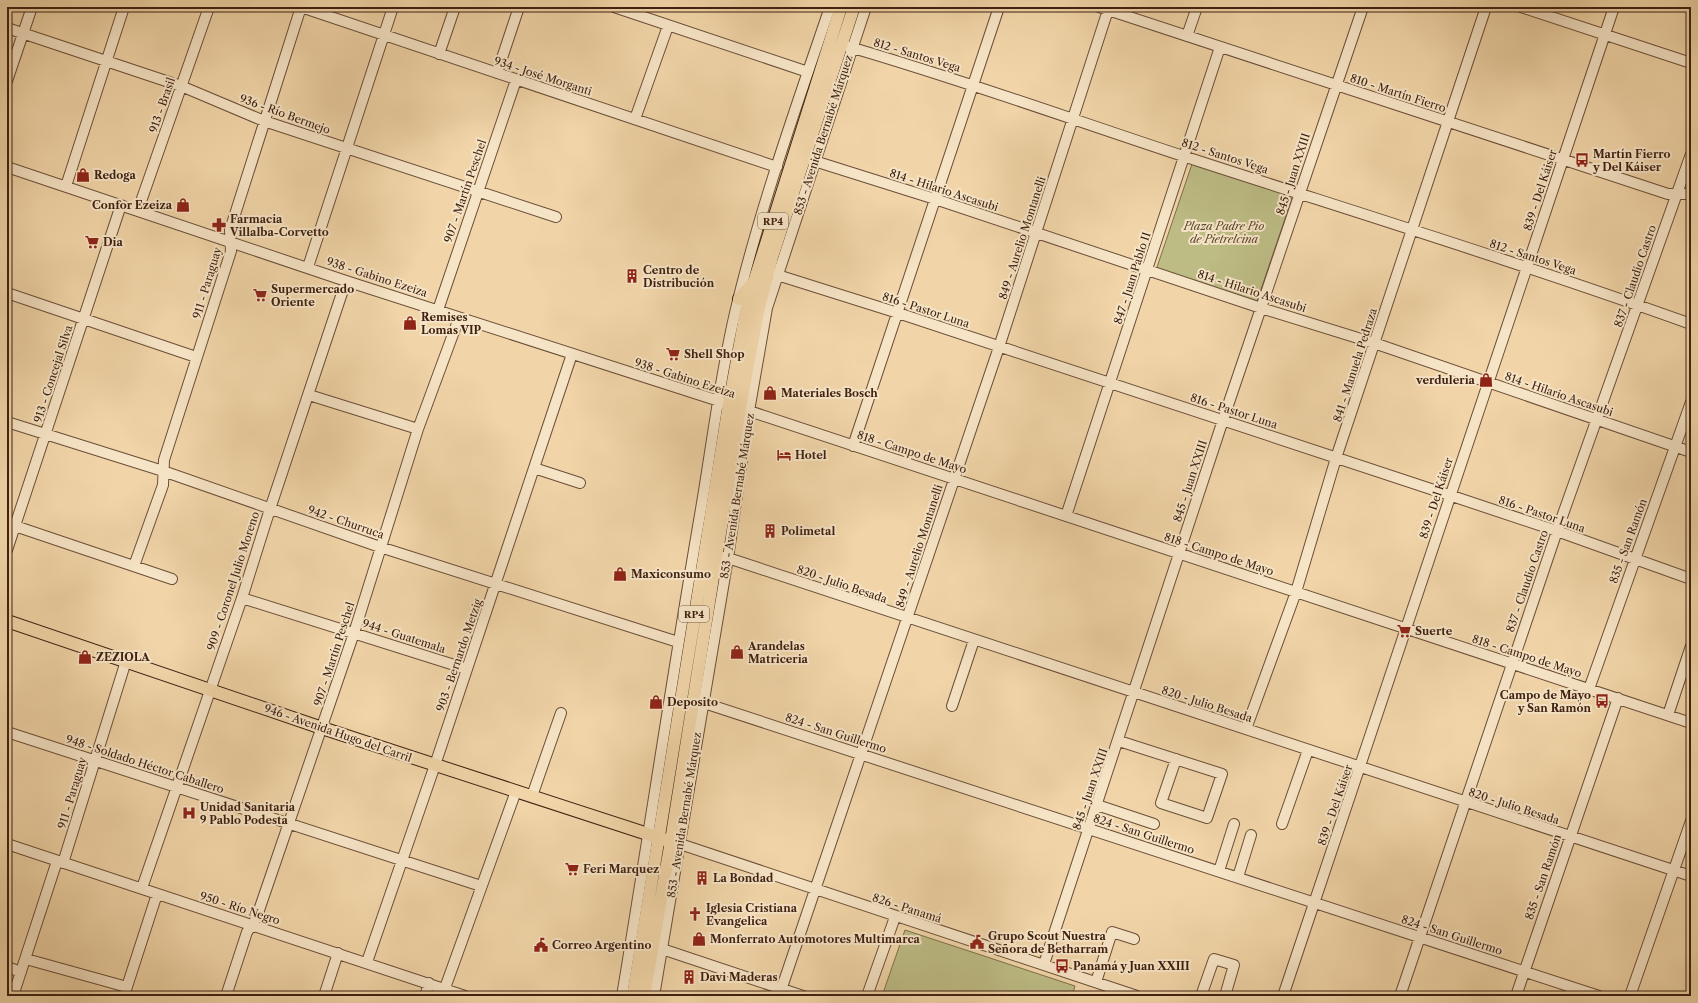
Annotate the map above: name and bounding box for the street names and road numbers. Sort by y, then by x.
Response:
street label: 812 - Santos Vega [872,35,962,75]
street label: 853 - Avenida Bernabé Márquez [790,53,856,217]
street label: 934 - José Morganti [492,54,594,99]
street label: 810 - Martín Fierro [1348,71,1448,115]
street label: 913 - Brasil [146,75,178,134]
street label: 936 - Río Bermejo [238,91,333,137]
street label: 845 - Juan XXIII [1273,131,1313,217]
street label: 812 - Santos Vega [1180,135,1270,177]
street label: 907 - Martín Peschel [441,137,489,244]
street label: 839 - Del Káiser [1520,147,1560,232]
street label: 814 - Hilario Ascasubi [888,166,1001,214]
street label: 849 - Aurelio Montanelli [995,174,1049,301]
road number: RP4 [758,213,788,229]
street label: 837 - Claudio Castro [1611,223,1659,329]
street label: 847 - Juan Pablo II [1110,230,1154,326]
street label: 812 - Santos Vega [1488,236,1578,278]
street label: 911 - Paraguay [189,245,225,320]
street label: 938 - Gabino Ezeiza [325,254,429,300]
street label: 814 - Hilario Ascasubi [1196,267,1309,315]
street label: 816 - Pastor Luna [881,289,972,331]
street label: 841 - Manuela Pedraza [1330,306,1380,424]
street label: 913 - Concejal Silva [31,323,75,425]
street label: 938 - Gabino Ezeiza [633,355,737,401]
street label: 814 - Hilario Ascasubi [1503,369,1616,419]
street label: 816 - Pastor Luna [1189,390,1280,432]
street label: 853 - Avenida Bernabé Márquez [717,412,757,580]
street label: 818 - Campo de Mayo [855,428,969,476]
street label: 845 - Juan XXIII [1170,438,1210,524]
street label: 839 - Del Káiser [1416,455,1456,540]
street label: 849 - Aurelio Montanelli [892,482,946,609]
street label: 816 - Pastor Luna [1497,493,1587,535]
street label: 835 - San Ramón [1606,497,1650,585]
street label: 942 - Churruca [306,502,386,542]
street label: 909 - Coronel Julio Moreno [204,510,262,652]
street label: 837 - Claudio Castro [1503,528,1551,634]
street label: 818 - Campo de Mayo [1162,530,1276,578]
street label: 820 - Julio Besada [795,562,889,606]
street label: 903 - Bernardo Metzig [433,597,485,713]
street label: 907 - Martín Peschel [311,600,358,708]
road number: RP4 [679,606,709,622]
street label: 944 - Guatemala [361,616,448,656]
street label: 818 - Campo de Mayo [1470,632,1584,680]
street label: 820 - Julio Besada [1160,683,1254,725]
street label: 946 - Avenida Hugo del Carril [262,701,414,765]
street label: 824 - San Guillermo [784,710,889,756]
street label: 853 - Avenida Bernabé Márquez [664,731,704,899]
street label: 948 - Soldado Héctor Caballero [64,732,226,796]
street label: 845 - Juan XXIII [1069,746,1111,832]
street label: 911 - Paraguay [54,755,90,830]
street label: 839 - Del Káiser [1315,762,1355,847]
street label: 820 - Julio Besada [1467,785,1561,827]
street label: 824 - San Guillermo [1092,811,1197,857]
street label: 835 - San Ramón [1522,832,1564,922]
street label: 950 - Río Negro [198,888,282,928]
street label: 826 - Panamá [871,890,943,926]
street label: 824 - San Guillermo [1400,912,1505,958]

